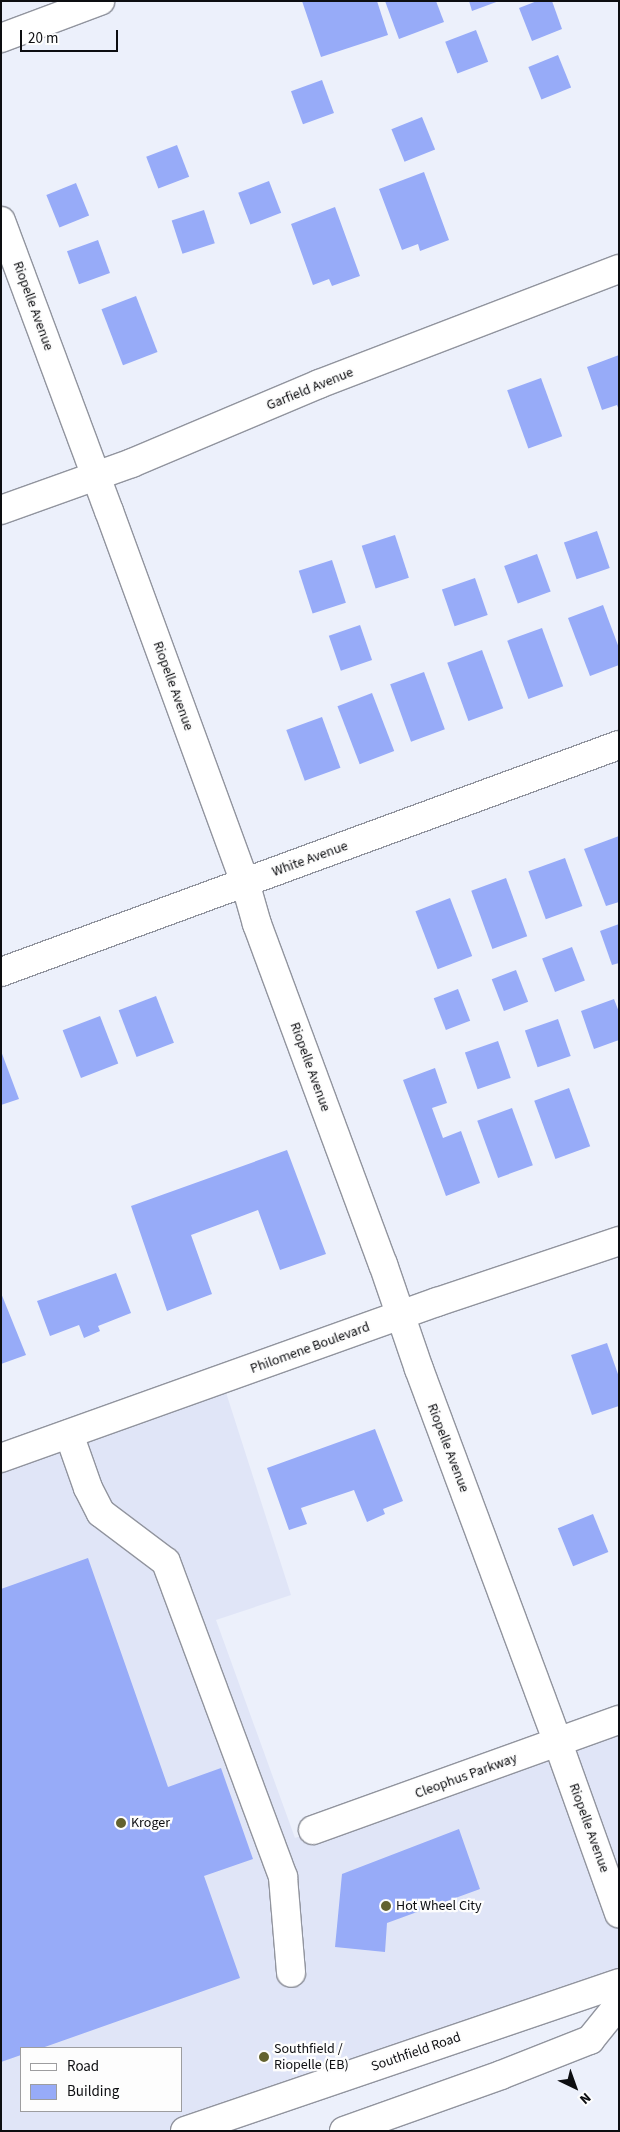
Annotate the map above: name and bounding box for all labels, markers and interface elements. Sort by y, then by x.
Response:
scale bar [22,20,120,52]
text: 20 m [28,28,58,49]
street label: Riopelle Avenue [9,259,57,353]
street label: Garfield Avenue [264,364,356,414]
street label: Riopelle Avenue [149,639,197,733]
street label: White Avenue [270,838,350,880]
street label: Riopelle Avenue [286,1020,334,1114]
street label: Philomene Boulevard [248,1319,372,1377]
street label: Riopelle Avenue [423,1401,473,1495]
street label: Cleophus Parkway [413,1750,519,1802]
street label: Riopelle Avenue [565,1781,613,1875]
place label: Kroger [131,1815,170,1831]
marker: Kroger [115,1817,127,1829]
place label: Hot Wheel City [396,1898,482,1914]
marker: Hot Wheel City [380,1900,392,1912]
street label: Southfield Road [369,2029,463,2075]
place label: Southfield / Riopelle (EB) [274,2041,349,2074]
legend [20,2047,182,2112]
marker: Southfield / Riopelle (EB) [258,2051,270,2063]
text: Road [67,2056,99,2077]
north arrow [550,2062,600,2112]
text: Building [67,2081,119,2102]
text: N [575,2088,595,2109]

